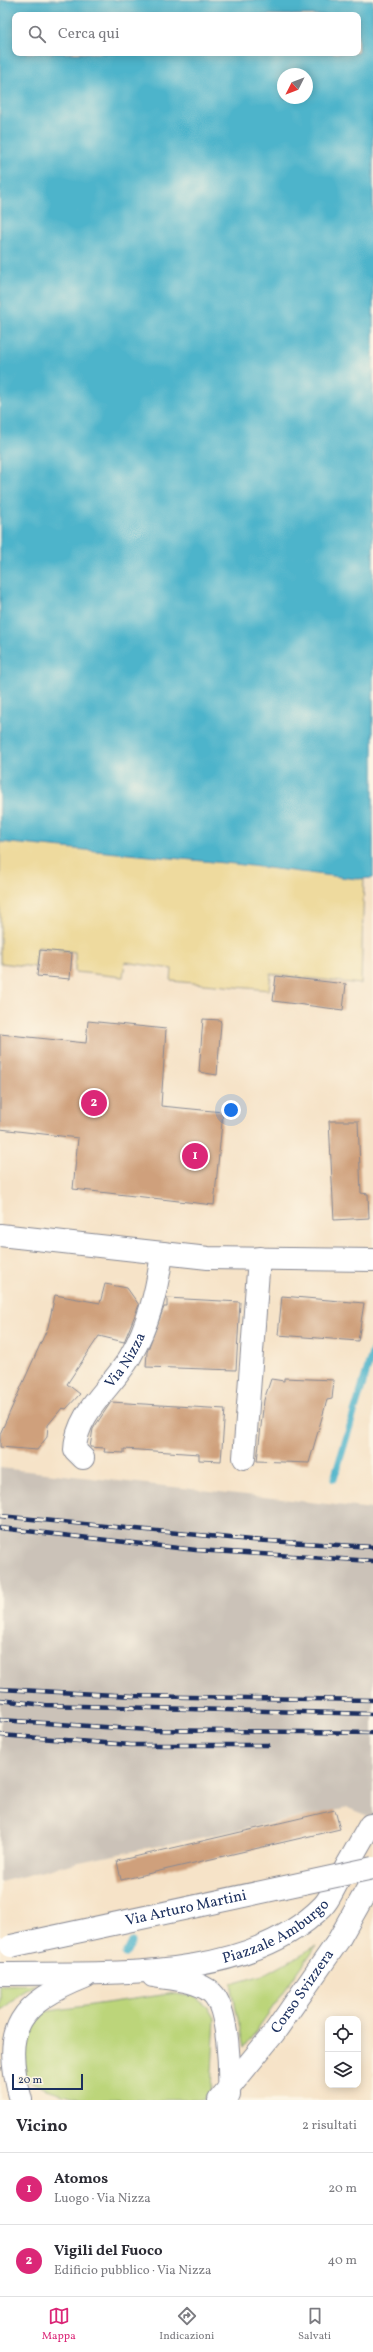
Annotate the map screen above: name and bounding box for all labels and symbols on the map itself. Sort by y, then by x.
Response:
north arrow [277,68,313,104]
pin: 2 [81,1088,107,1118]
your location [221,1100,241,1120]
pin: 1 [182,1141,208,1171]
street label: Via Nizza [100,1329,151,1393]
street label: Via Arturo Martini [123,1885,249,1932]
street label: Piazzale Amburgo [220,1895,335,1969]
street label: Corso Svizzera [266,1945,339,2038]
scale bar [12,2072,83,2091]

